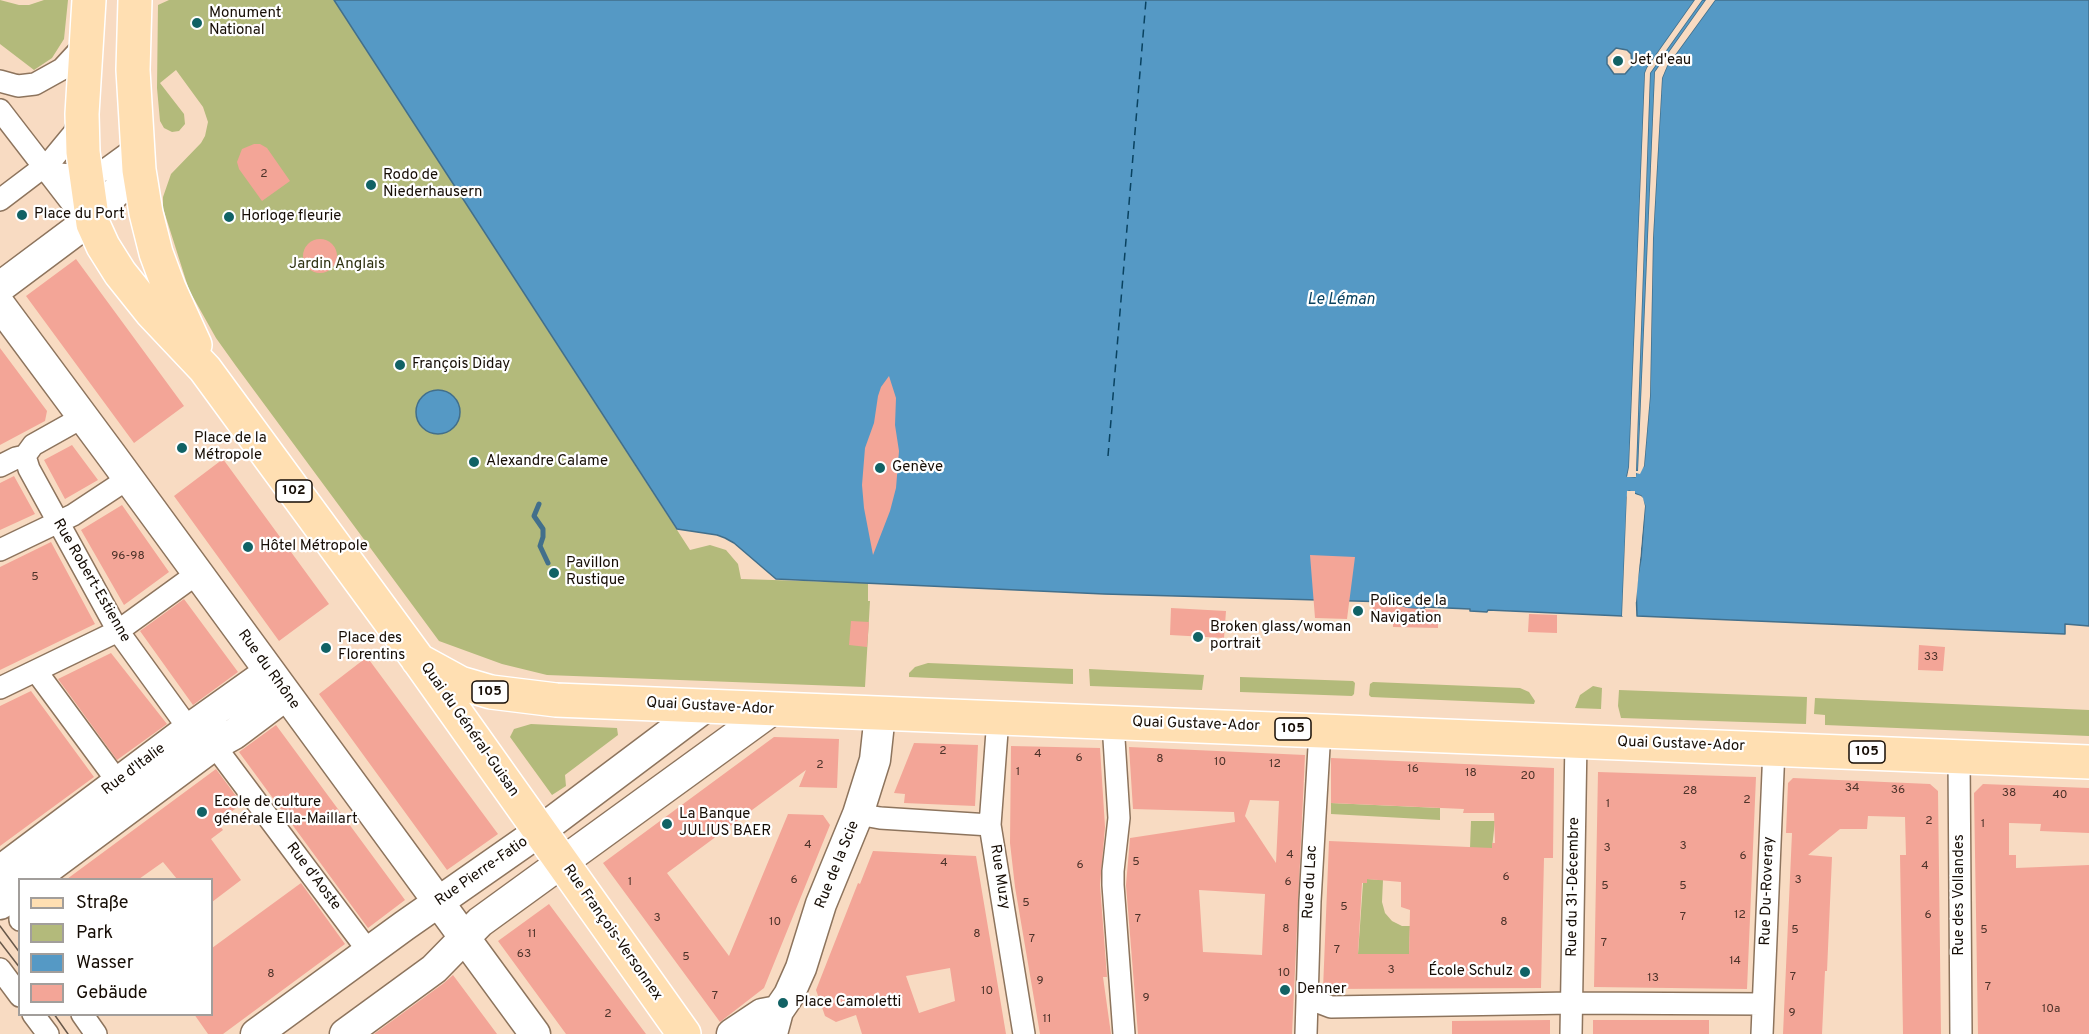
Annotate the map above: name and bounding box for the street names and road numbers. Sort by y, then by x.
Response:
road number: 102 [276,480,312,502]
street label: Rue Robert-Estienne [48,516,134,646]
street label: Rue du Rhône [233,627,303,713]
street label: Quai du Général-Guisan [416,659,522,801]
road number: 105 [472,681,508,703]
street label: Quai Gustave-Ador [646,695,774,719]
street label: Quai Gustave-Ador [1132,714,1260,736]
road number: 105 [1275,718,1311,740]
street label: Quai Gustave-Ador [1617,734,1745,756]
street label: Rue d'Italie [99,740,169,800]
road number: 105 [1849,741,1885,763]
street label: Rue du 31-Décembre [1564,817,1584,957]
street label: Rue de la Scie [812,818,864,912]
street label: Rue Pierre-Fatio [432,833,532,911]
street label: Rue des Vollandes [1951,834,1969,956]
street label: Rue Du-Roveray [1757,836,1779,946]
street label: Rue d'Aoste [282,840,344,914]
street label: Rue Muzy [985,843,1013,911]
street label: Rue du Lac [1300,845,1322,919]
street label: Rue François-Versonnex [558,862,666,1004]

